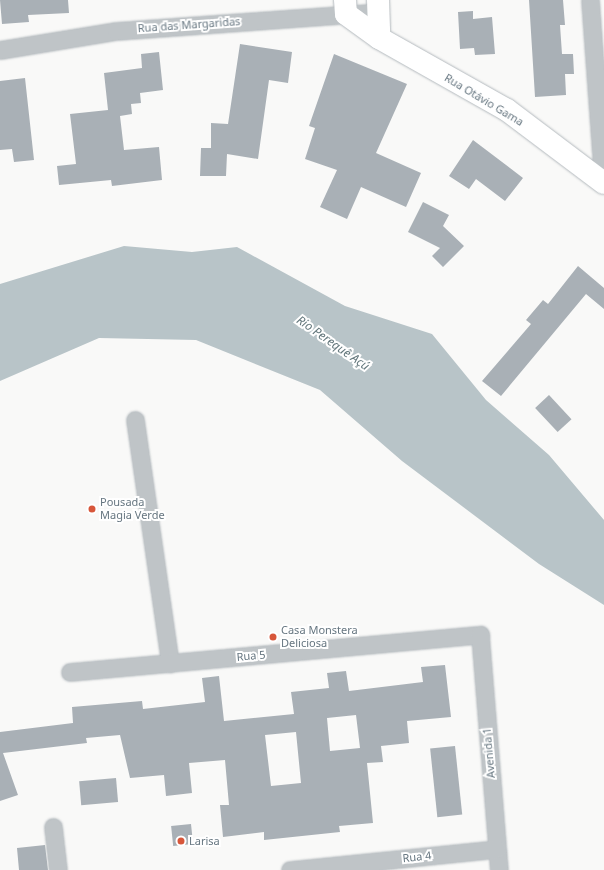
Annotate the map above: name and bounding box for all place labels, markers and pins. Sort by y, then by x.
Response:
place label: Pousada Magia Verde [100,496,165,522]
marker: Pousada Magia Verde [87,504,97,514]
place label: Casa Monstera Deliciosa [281,624,358,650]
marker: Casa Monstera Deliciosa [268,632,278,642]
place label: Larisa [189,834,220,848]
marker: Larisa [176,836,186,846]

